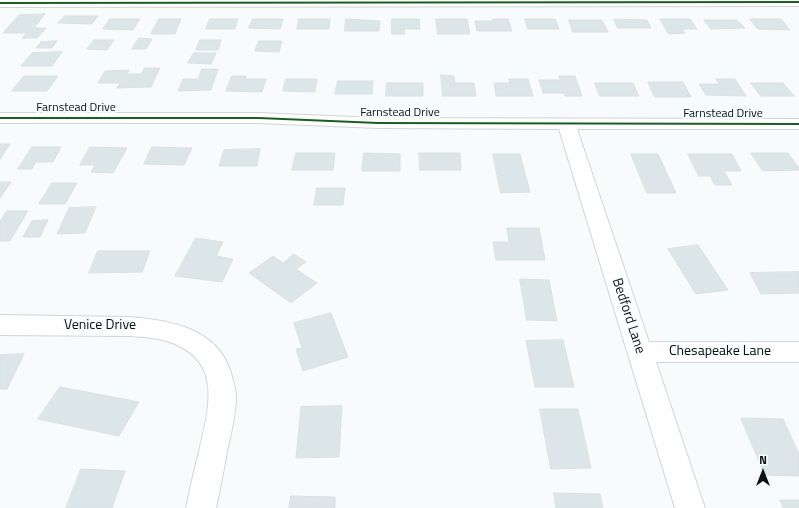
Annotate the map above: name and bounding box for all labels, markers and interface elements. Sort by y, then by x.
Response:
street label: Farnstead Drive [36,101,116,115]
street label: Farnstead Drive [360,106,440,120]
street label: Farnstead Drive [683,107,763,121]
street label: Bedford Lane [608,276,648,356]
street label: Venice Drive [64,318,136,334]
street label: Chesapeake Lane [669,344,771,360]
north arrow [743,452,783,492]
text: N [759,452,767,468]

